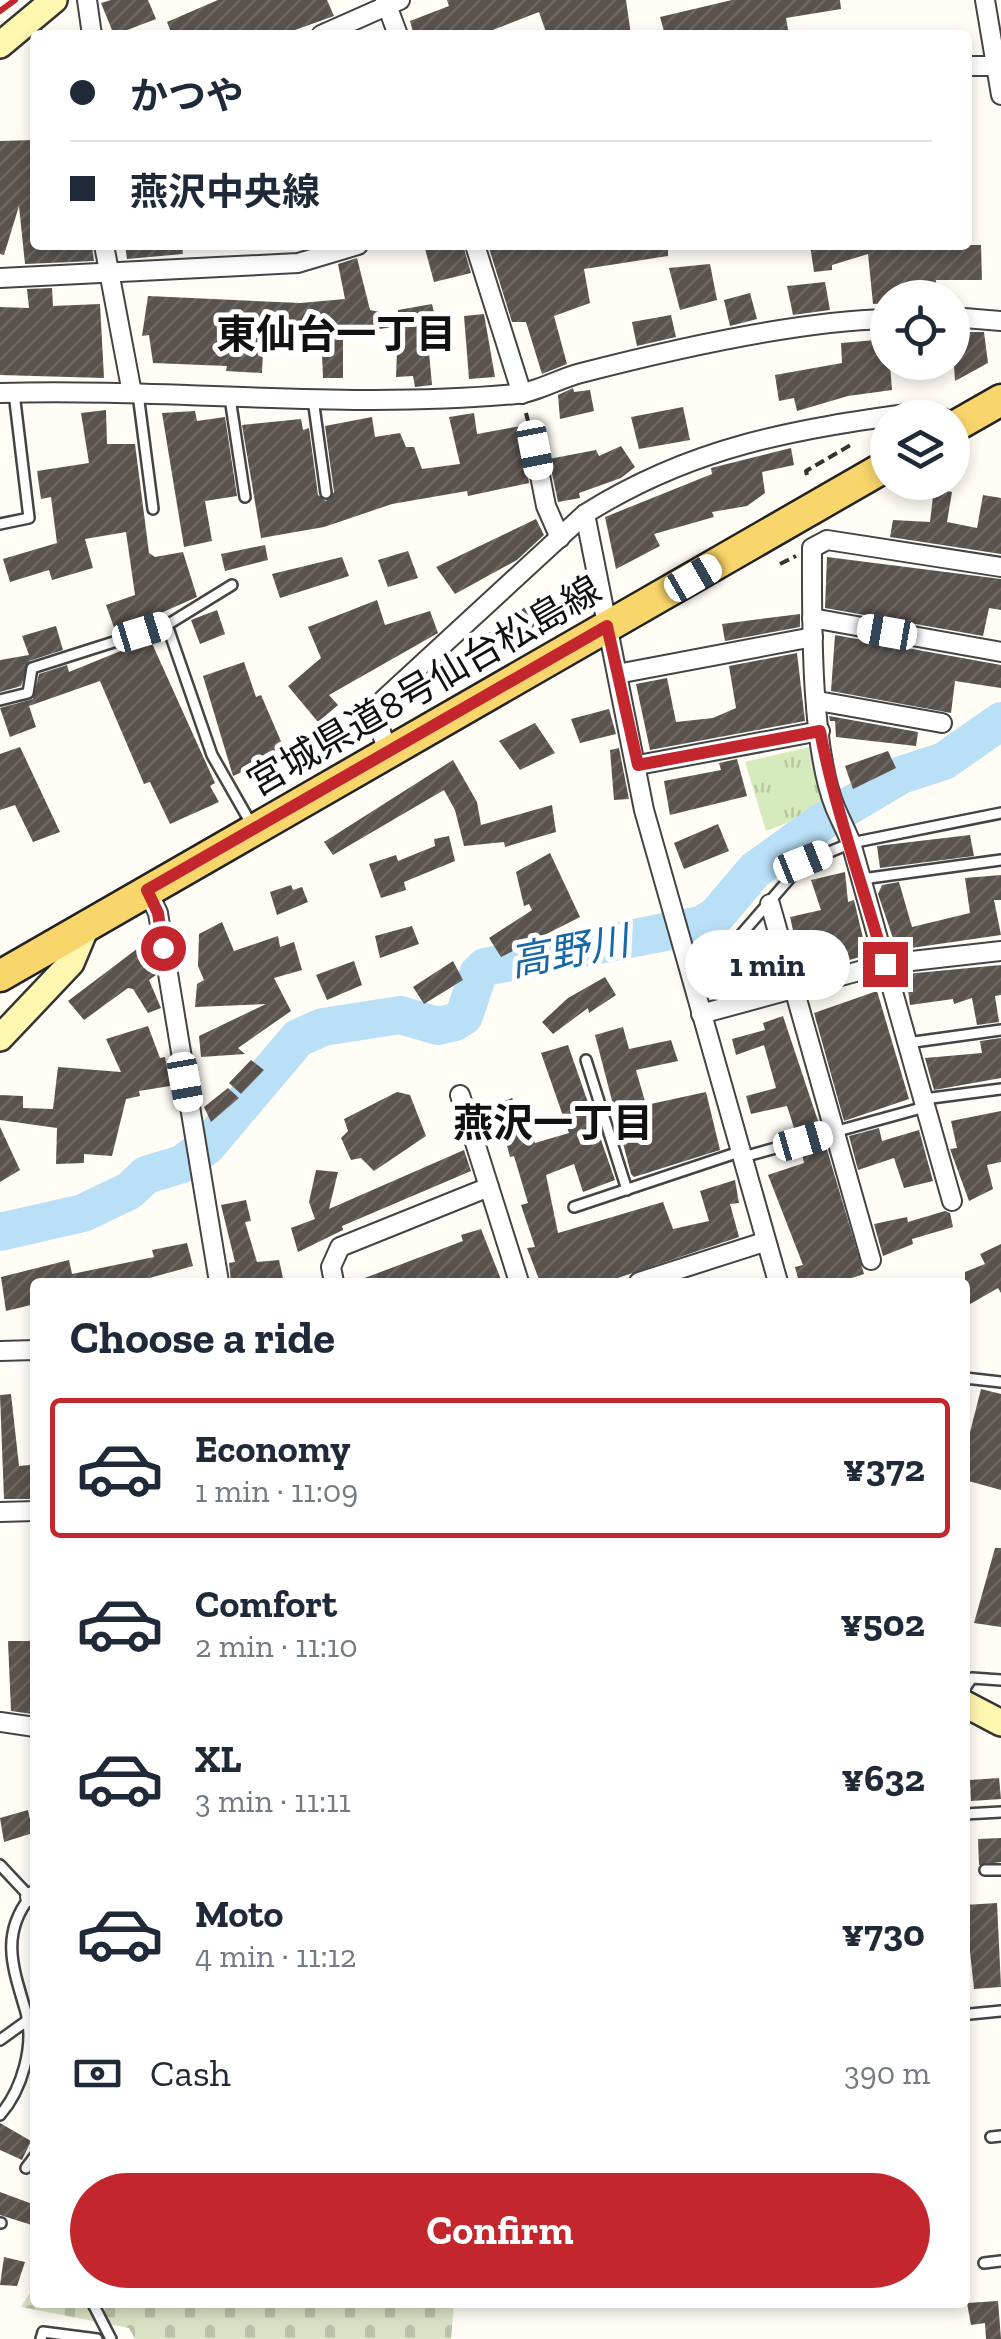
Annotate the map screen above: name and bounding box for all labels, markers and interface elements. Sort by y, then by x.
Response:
text: かつや [130,73,244,119]
text: 燕沢中央線 [130,169,320,215]
map controls [870,280,970,500]
button: locate [870,280,970,380]
district label: 東仙台一丁目 [216,310,456,358]
button: layers [870,400,970,500]
car [515,418,555,482]
car [660,550,726,606]
street label: 宮城県道8号仙台松島線 [239,566,609,806]
car [109,609,175,655]
car [855,612,919,652]
car [770,837,836,887]
water label: 高野川 [506,915,636,986]
route start [141,926,186,971]
callout: 1 min [685,929,850,999]
route end [863,942,908,987]
text: 1 min [730,946,805,984]
car [165,1050,205,1114]
district label: 燕沢一丁目 [453,1099,653,1147]
car [770,1118,836,1164]
text: Choose a ride [70,1311,335,1365]
icon: car [75,1423,165,1513]
text: Economy [195,1426,350,1472]
text: ¥372 [843,1445,925,1491]
text: 1 min · 11:09 [195,1472,358,1510]
icon: car [75,1578,165,1668]
text: Comfort [195,1581,337,1627]
text: ¥502 [840,1600,925,1646]
text: 2 min · 11:10 [195,1627,358,1665]
icon: car [75,1733,165,1823]
text: XL [195,1736,242,1782]
text: ¥632 [841,1755,925,1801]
text: 3 min · 11:11 [195,1782,351,1820]
icon: car [75,1888,165,1978]
text: Moto [195,1891,283,1937]
text: ¥730 [841,1910,925,1956]
text: 4 min · 11:12 [195,1937,357,1975]
icon: cash [70,2046,125,2101]
text: Cash [150,2050,231,2096]
text: 390 m [844,2054,930,2092]
button: Confirm [70,2173,930,2288]

